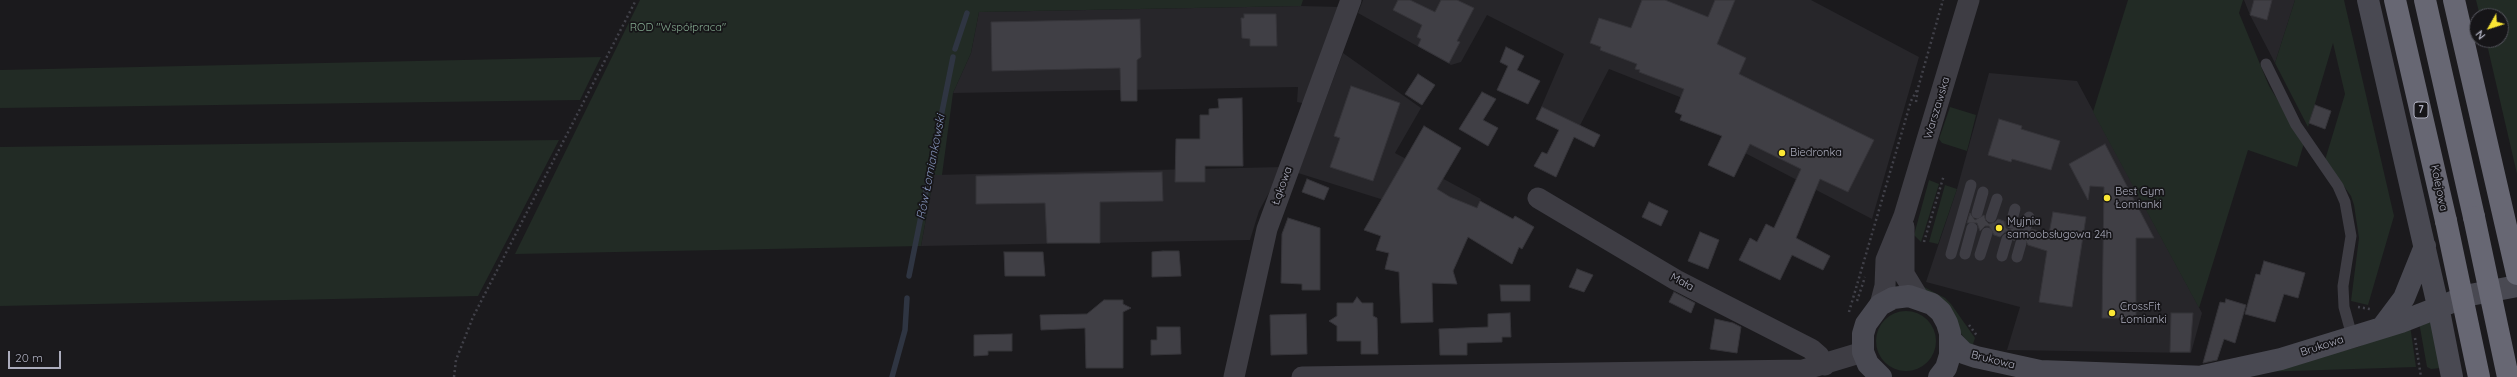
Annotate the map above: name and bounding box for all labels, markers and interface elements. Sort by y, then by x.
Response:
north arrow [2469,8,2509,48]
park label: ROD "Współpraca" [630,21,726,35]
text: N [2472,27,2488,42]
street label: Warszawska [1921,75,1953,141]
road number: 7 [2414,102,2428,118]
water label: Rów Łomiankowski [914,113,948,221]
place label: Biedronka [1790,146,1842,160]
marker: Biedronka [1777,148,1787,158]
street label: Kolejowa [2428,164,2450,212]
street label: Łąkowa [1269,165,1295,207]
place label: Best Gym Łomianki [2115,185,2164,211]
marker: Best Gym Łomianki [2102,193,2112,203]
place label: Myjnia samoobsługowa 24h [2007,215,2112,241]
marker: Myjnia samoobsługowa 24h [1994,223,2004,233]
street label: Mała [1668,270,1696,294]
place label: CrossFit Łomianki [2120,300,2167,326]
marker: CrossFit Łomianki [2107,308,2117,318]
street label: Brukowa [2299,333,2345,359]
scale bar [10,343,63,369]
street label: Brukowa [1970,348,2016,372]
text: 20 m [15,350,43,365]

